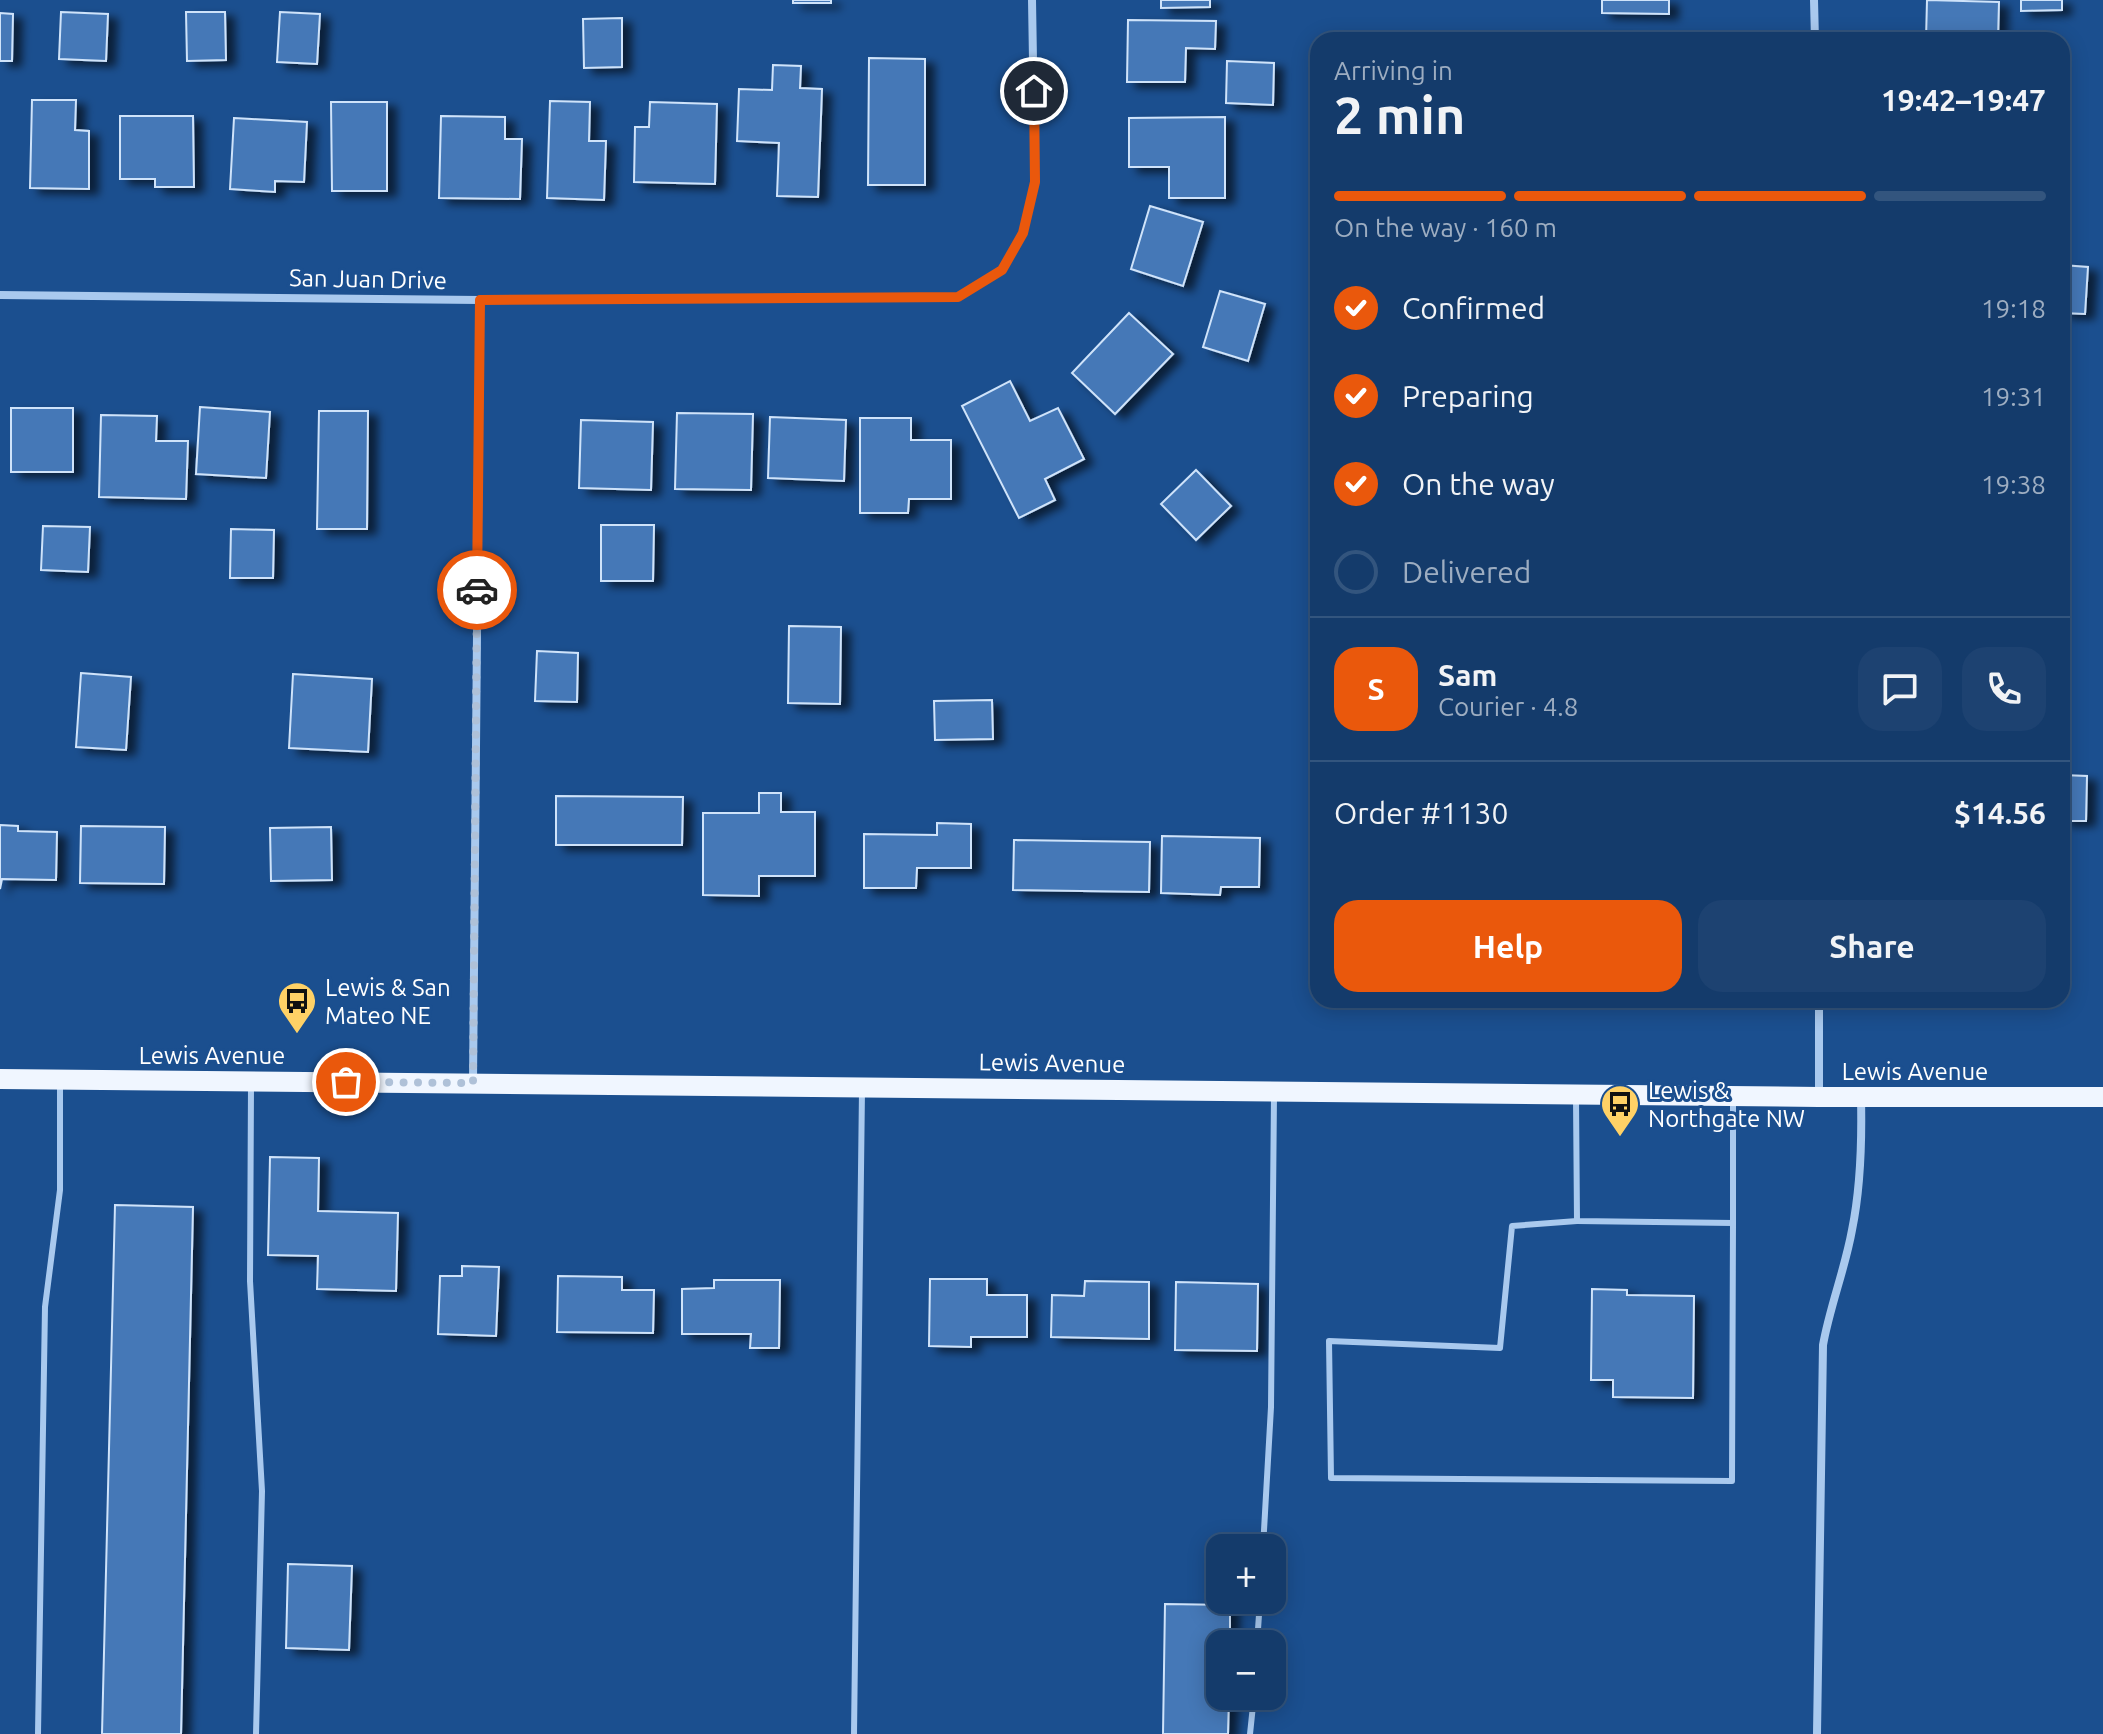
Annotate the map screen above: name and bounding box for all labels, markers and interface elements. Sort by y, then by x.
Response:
text: Arriving in [1334,56,1453,85]
pin [1000,57,1068,125]
icon: home [1012,69,1056,113]
text: 19:42–19:47 [1881,83,2046,117]
text: 2 min [1334,86,1465,144]
text: On the way · 160 m [1334,213,1557,242]
street label: San Juan Drive [289,264,447,294]
icon: check [1334,286,1378,330]
text: Confirmed [1402,291,1545,325]
text: 19:18 [1981,294,2046,323]
icon: check [1334,374,1378,418]
text: Preparing [1402,379,1534,413]
text: 19:31 [1981,382,2046,411]
icon: check [1334,462,1378,506]
text: On the way [1402,467,1555,501]
text: 19:38 [1981,470,2046,499]
courier [437,550,517,630]
text: Delivered [1402,555,1531,589]
icon: car [455,568,499,612]
button: chat [1858,647,1942,731]
button: phone [1962,647,2046,731]
text: Sam [1438,658,1497,692]
text: S [1367,672,1385,706]
text: Courier · 4.8 [1438,692,1578,721]
text: Order #1130 [1334,796,1508,830]
text: $14.56 [1954,796,2046,830]
button: Help [1334,900,1682,992]
button: Share [1698,900,2046,992]
place label: Lewis & San Mateo NE [325,974,451,1029]
bus stop icon: Lewis & San Mateo NE [276,980,318,1035]
street label: Lewis Avenue [139,1042,285,1069]
pin [312,1048,380,1116]
street label: Lewis Avenue [978,1048,1126,1078]
street label: Lewis Avenue [1842,1058,1988,1085]
icon: bag [324,1060,368,1104]
place label: Lewis & Northgate NW [1648,1077,1805,1132]
bus stop icon: Lewis & Northgate NW [1599,1083,1641,1138]
map controls [1206,1534,1286,1710]
button: + [1206,1534,1286,1614]
button: − [1206,1630,1286,1710]

